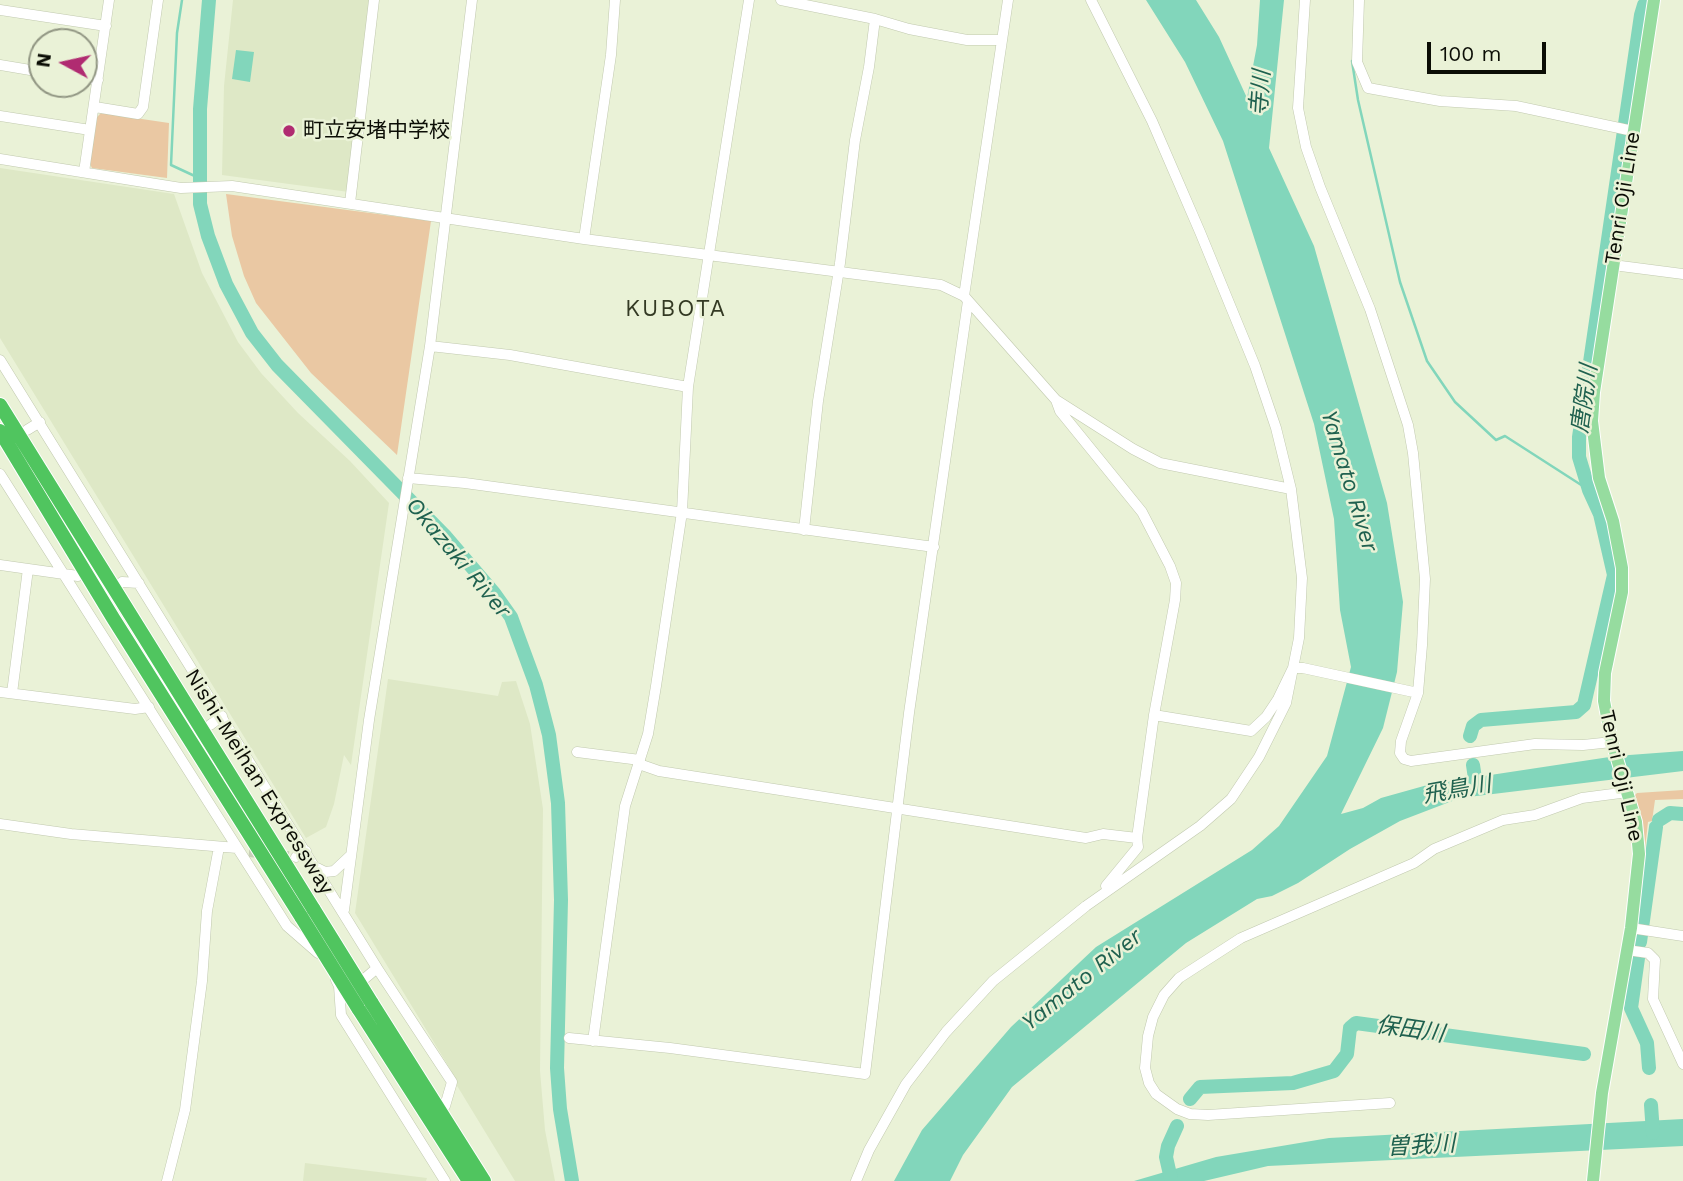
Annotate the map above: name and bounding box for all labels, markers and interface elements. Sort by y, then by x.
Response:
north arrow [28,28,98,98]
scale bar [1431,28,1550,72]
text: 100 m [1440,41,1502,66]
text: N [31,52,56,69]
water label: 寺川 [1246,69,1276,117]
place label: 町立安堵中学校 [303,118,450,144]
marker: 町立安堵中学校 [281,123,297,139]
street label: Tenri Oji Line [1600,130,1646,266]
district label: KUBOTA [626,295,726,323]
water label: 唐院川 [1567,363,1603,435]
water label: Yamato River [1314,407,1384,555]
water label: Okazaki River [400,492,516,624]
street label: Nishi-Meihan Expressway [179,665,339,899]
street label: Tenri Oji Line [1594,708,1648,844]
water label: 飛鳥川 [1421,770,1493,810]
water label: Yamato River [1016,923,1148,1037]
water label: 保田川 [1374,1012,1446,1048]
water label: 曽我川 [1386,1130,1456,1162]

